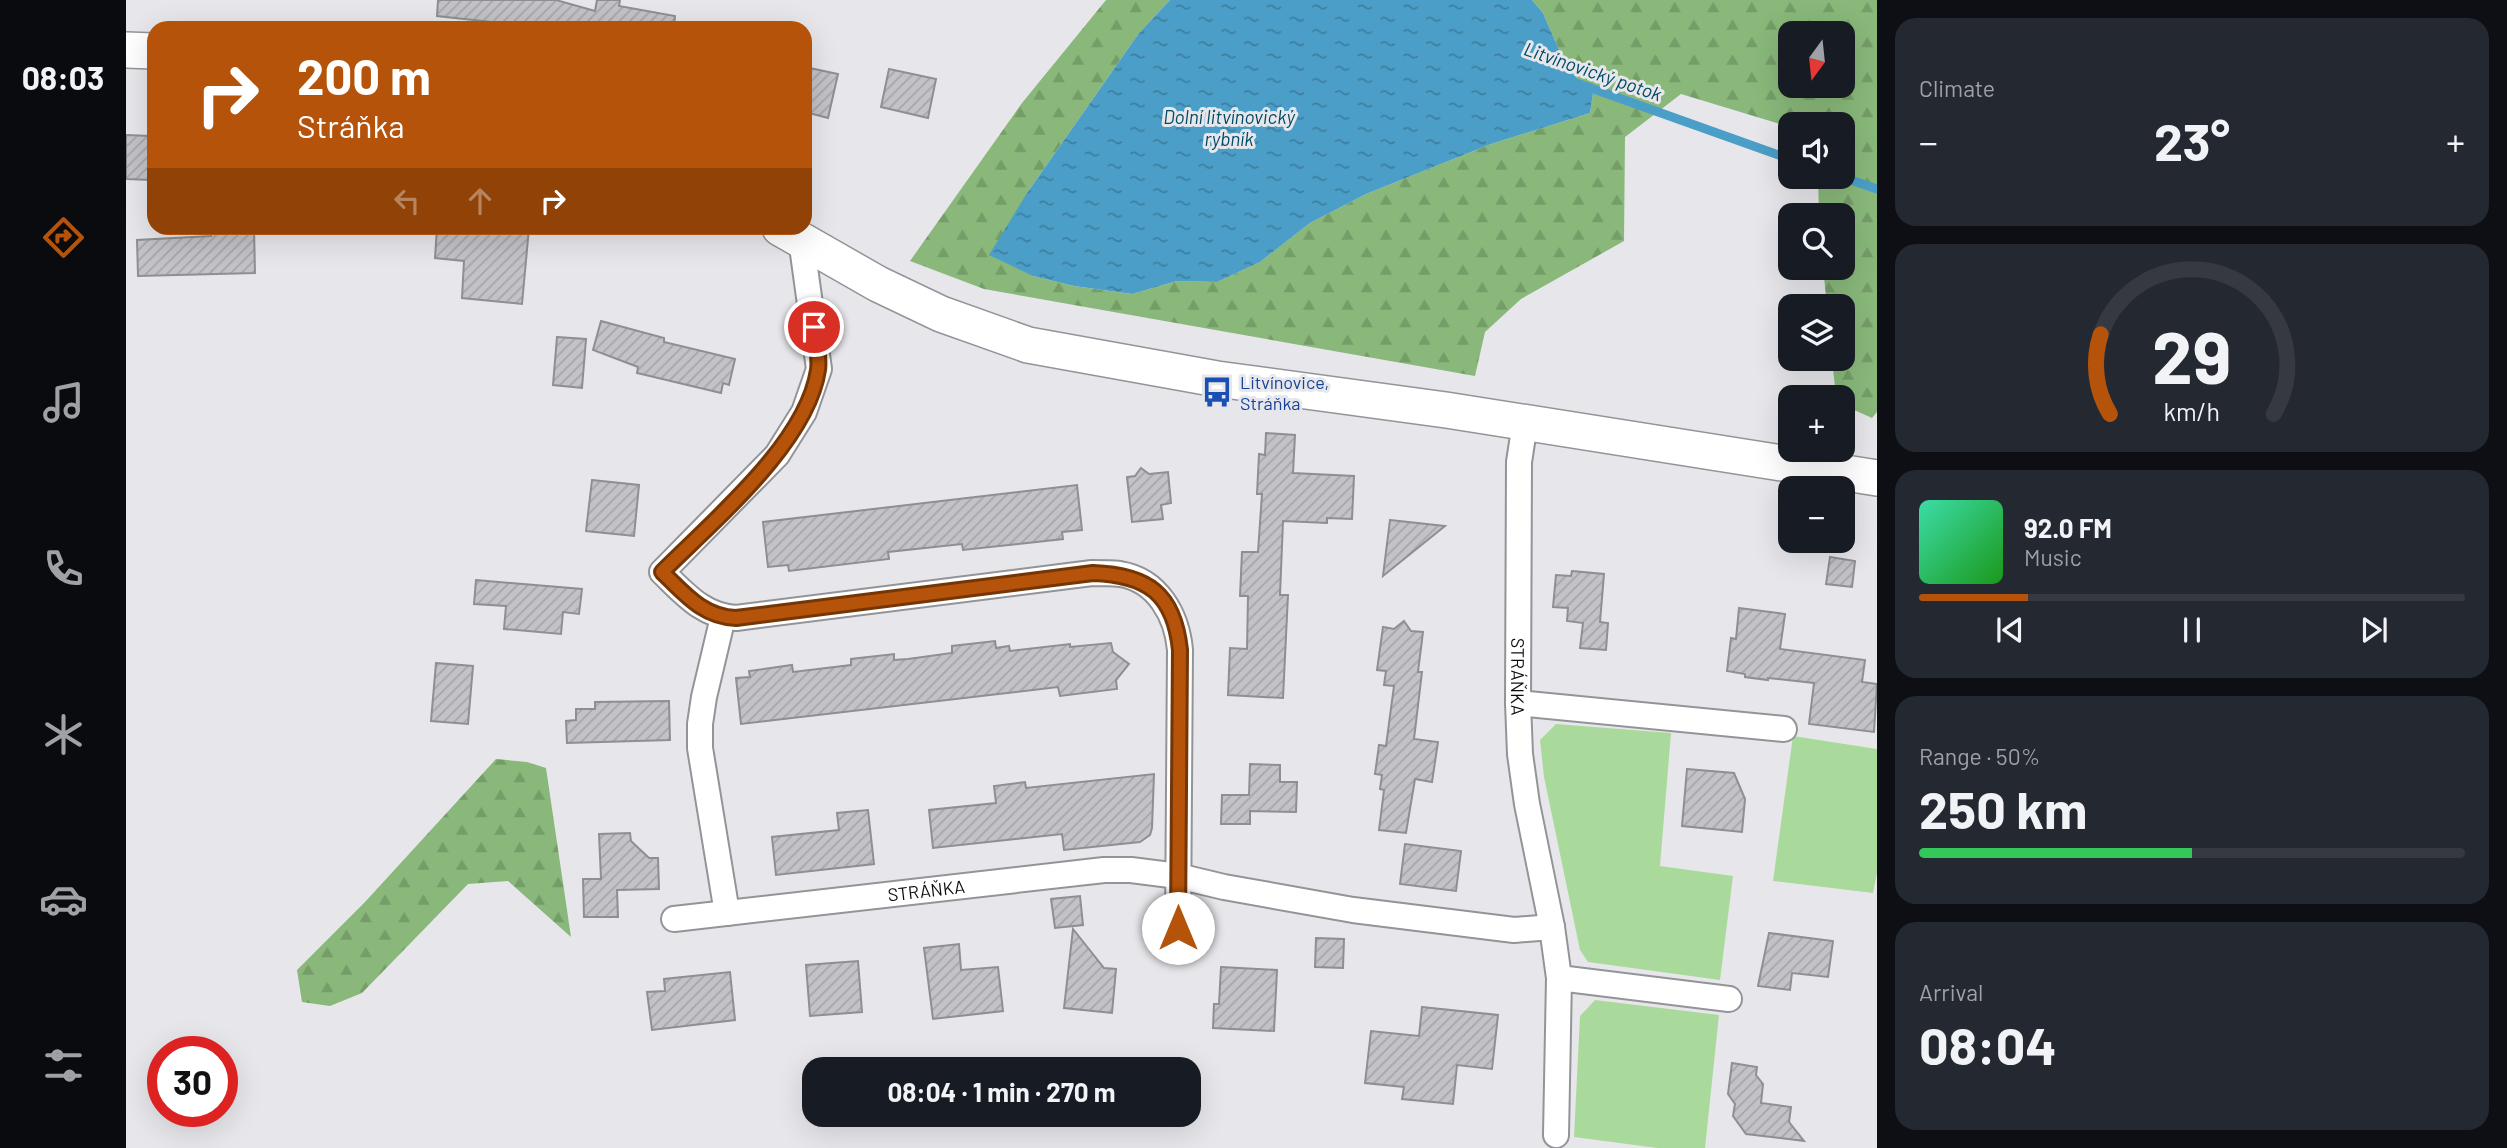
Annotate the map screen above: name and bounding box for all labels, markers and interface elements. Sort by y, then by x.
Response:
north arrow [1778,21,1855,98]
map controls [1778,21,1855,553]
water label: Litvínovický potok [1521,37,1666,106]
text: 200 m [297,46,431,105]
icon: right [182,49,273,140]
text: 08:03 [22,58,104,96]
text: Climate [1919,74,1995,102]
water label: Dolní litvínovický rybník [1163,105,1295,150]
text: Stráňka [297,106,405,144]
text: 23° [2154,109,2230,171]
button: sound [1778,112,1855,189]
text: − [1919,118,1938,164]
text: + [2446,118,2465,164]
icon: left [388,182,426,220]
icon: ahead [461,182,499,220]
icon: right [534,182,572,220]
button: search [1778,203,1855,280]
icon: directions [39,213,88,262]
button: layers [1778,294,1855,371]
pin [784,297,844,357]
icon: arrive [795,308,833,346]
text: 29 [2152,311,2232,399]
place label: Litvínovice, Stráňka [1240,371,1329,414]
bus stop icon: Litvínovice, Stráňka [1200,375,1234,409]
icon: music [39,378,88,427]
button: + [1778,385,1855,462]
text: km/h [2164,396,2220,426]
button: − [1778,476,1855,553]
text: 92.0 FM [2024,512,2112,543]
text: Music [2024,543,2082,571]
icon: phone [39,544,88,593]
icon: previous [1991,611,2029,649]
icon: pause [2173,611,2211,649]
icon: next [2355,611,2393,649]
street label: STRÁŇKA [1507,638,1529,716]
icon: climate [39,710,88,759]
text: Range · 50% [1919,742,2040,770]
text: 250 km [1919,777,2087,839]
icon: car [39,875,88,924]
street label: STRÁŇKA [887,875,966,906]
position arrow [1141,891,1215,965]
text: Arrival [1919,978,1983,1006]
text: 08:04 [1919,1013,2057,1075]
speed limit sign: 30 [147,1036,238,1127]
icon: filters [39,1041,88,1090]
text: 08:04 · 1 min · 270 m [887,1076,1116,1107]

